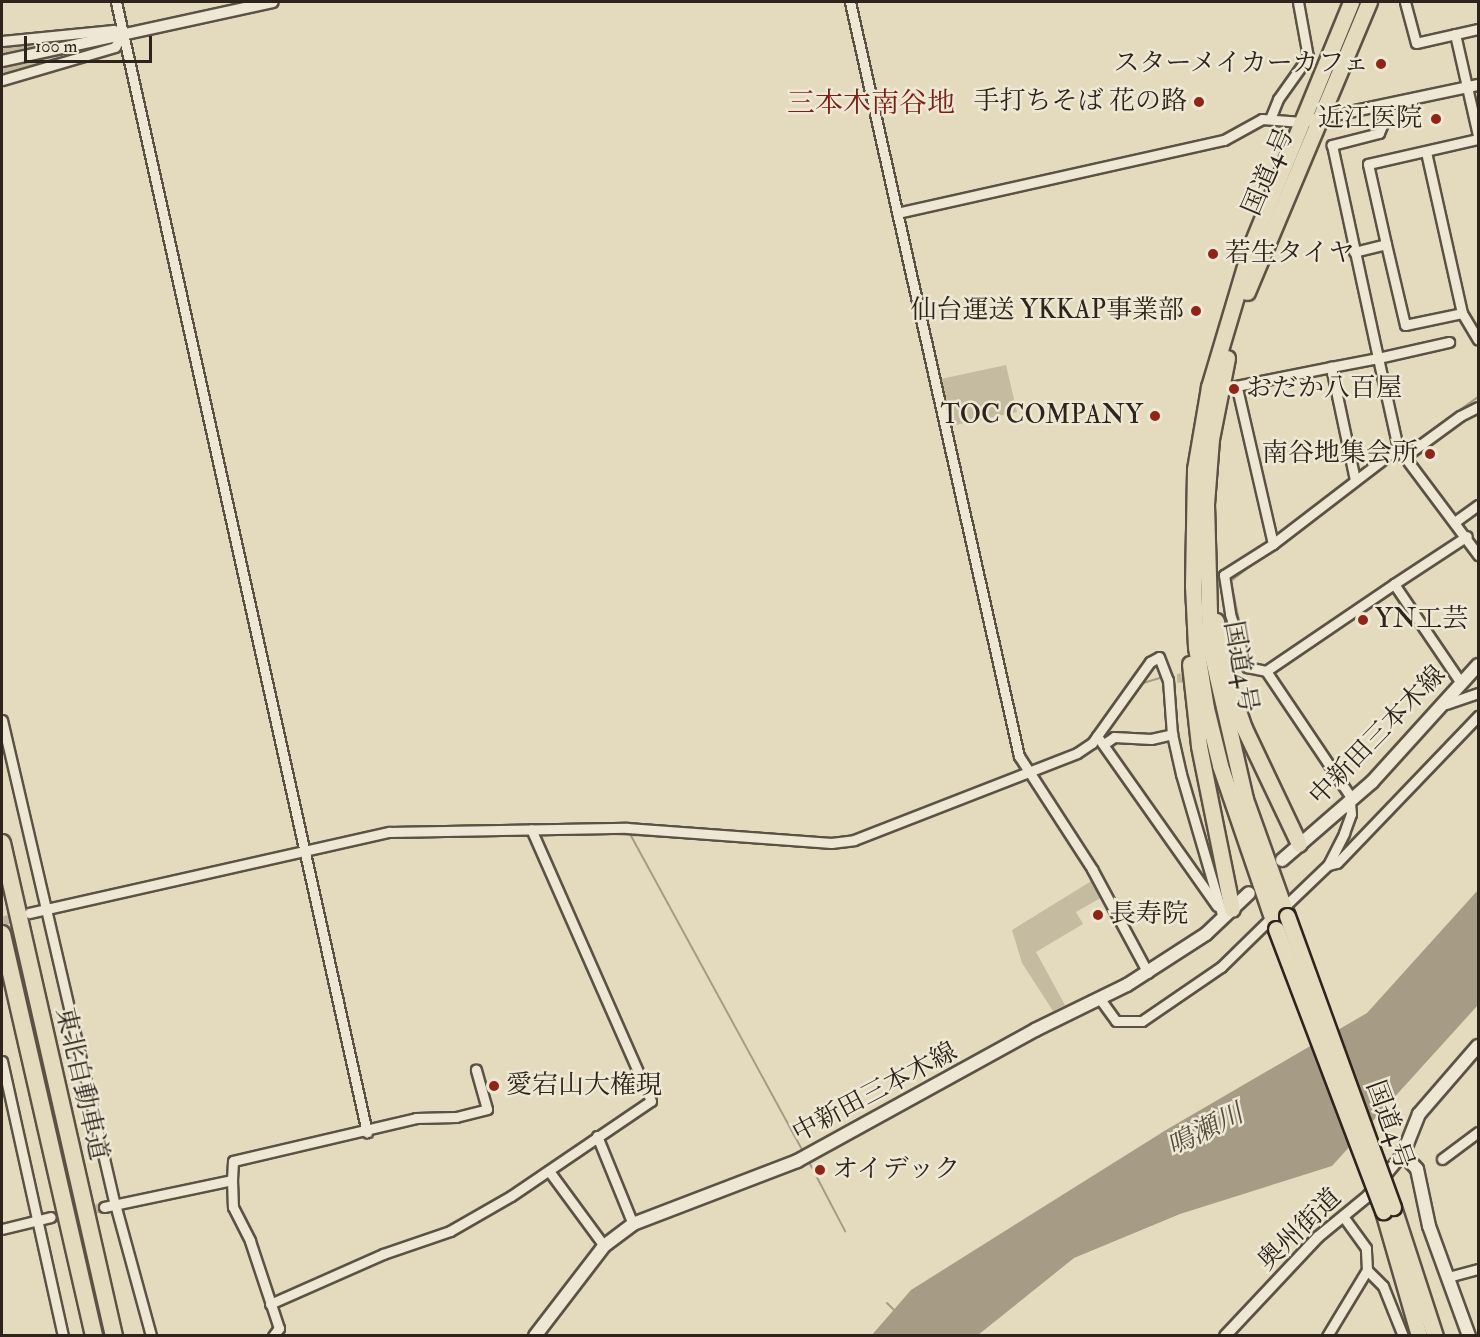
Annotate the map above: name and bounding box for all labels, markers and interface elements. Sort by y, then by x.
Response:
scale bar [27,24,154,62]
text: 100 m [35,35,78,58]
place label: スターメイカーカフェ [1109,48,1369,80]
marker: スターメイカーカフェ [1374,57,1388,71]
place label: 手打ちそば 花の路 [974,86,1187,118]
district label: 三本木南谷地 [787,87,955,121]
marker: 手打ちそば 花の路 [1192,95,1206,109]
place label: 近江医院 [1318,103,1422,135]
marker: 近江医院 [1427,110,1445,128]
street label: 国道4号 [1237,124,1301,220]
place label: 若生タイヤ [1225,238,1355,270]
marker: 若生タイヤ [1206,247,1220,261]
place label: 仙台運送 YKKAP事業部 [910,295,1184,327]
marker: 仙台運送 YKKAP事業部 [1189,304,1203,318]
place label: おだか八百屋 [1246,373,1402,405]
marker: おだか八百屋 [1227,382,1241,396]
place label: TOC COMPANY [940,400,1143,432]
marker: TOC COMPANY [1148,409,1162,423]
place label: 南谷地集会所 [1262,438,1418,470]
marker: 南谷地集会所 [1423,447,1437,461]
place label: YN工芸 [1375,604,1468,636]
marker: YN工芸 [1356,613,1370,627]
street label: 国道4号 [1217,619,1263,715]
street label: 中新田三本木線 [1304,660,1452,812]
place label: 長寿院 [1110,899,1188,931]
marker: 長寿院 [1091,908,1105,922]
street label: 東北自動車道 [48,1004,114,1164]
street label: 中新田三本木線 [787,1037,963,1149]
place label: 愛宕山大権現 [506,1070,662,1102]
street label: 国道4号 [1359,1076,1419,1174]
marker: 愛宕山大権現 [487,1079,501,1093]
water label: 鳴瀬川 [1162,1097,1248,1163]
place label: オイデック [832,1154,962,1186]
marker: オイデック [813,1163,827,1177]
street label: 奥州街道 [1252,1183,1348,1277]

